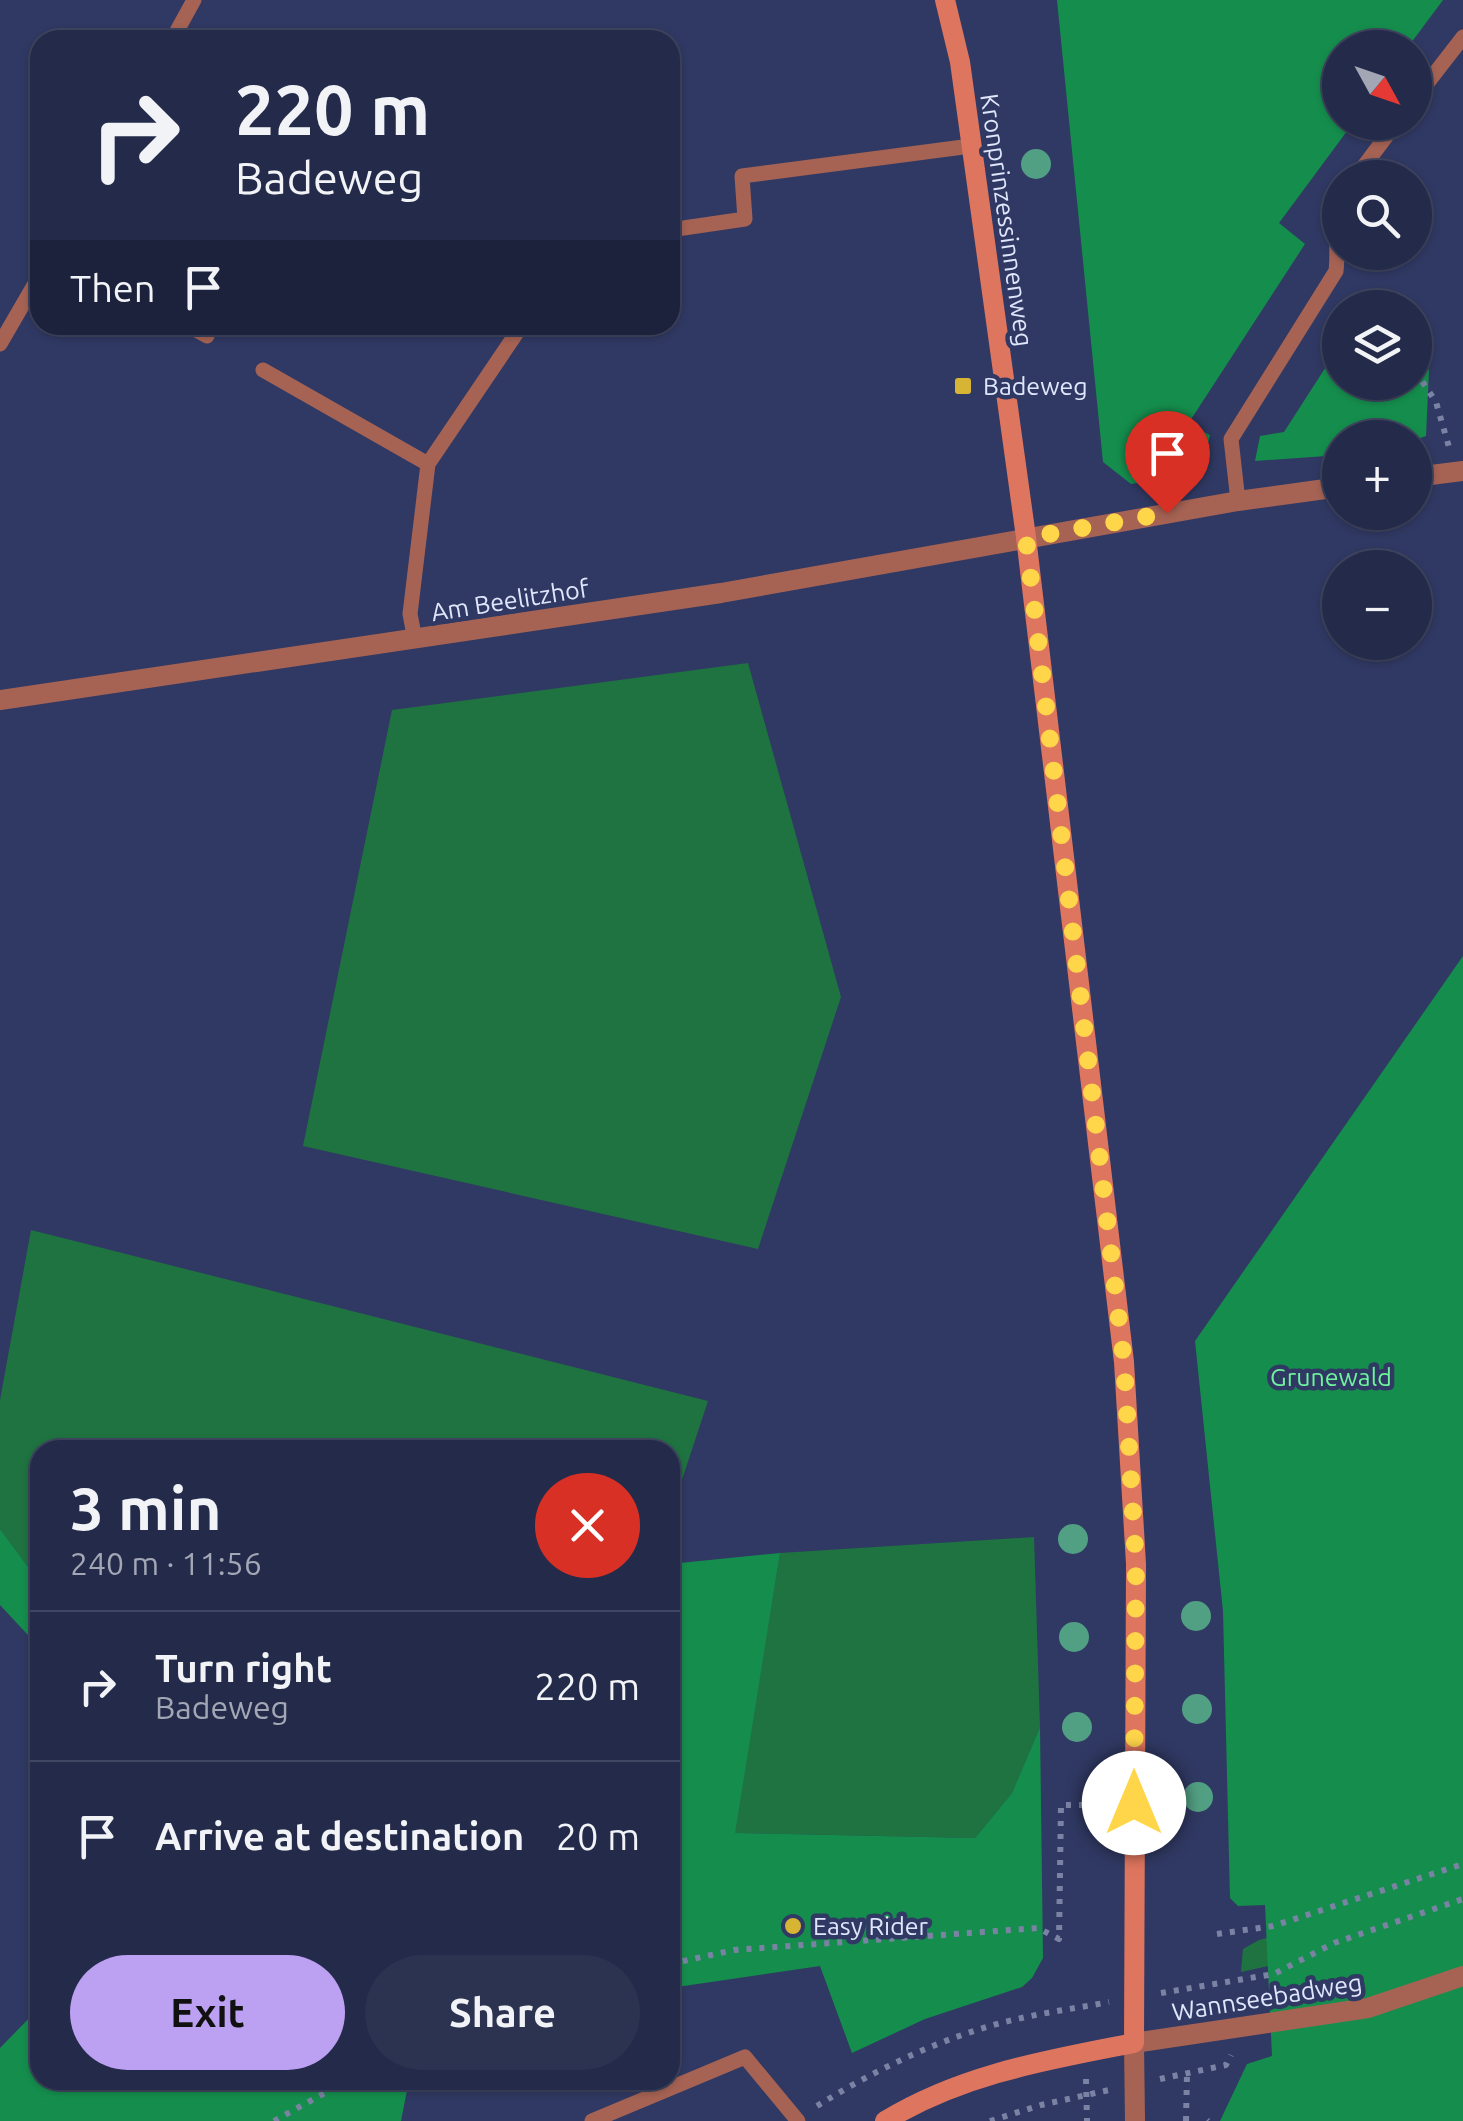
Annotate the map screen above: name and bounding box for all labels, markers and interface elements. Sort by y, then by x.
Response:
north arrow [1322,30,1432,140]
map controls [1322,30,1432,660]
icon: right [70,70,200,200]
text: 220 m [235,70,430,148]
street label: Kronprinzessinnenweg [975,92,1039,348]
text: Badeweg [235,152,423,203]
button: search [1322,160,1432,270]
icon: arrive [176,260,231,315]
text: Then [70,267,156,309]
button: layers [1322,290,1432,400]
place label: Badeweg [983,372,1088,400]
marker: Badeweg [952,375,974,397]
pin [1125,411,1210,514]
button: + [1322,420,1432,530]
icon: arrive [1140,426,1195,481]
button: − [1322,550,1432,660]
street label: Am Beelitzhof [429,574,591,626]
park label: Grunewald [1270,1363,1392,1391]
button: close [535,1473,640,1578]
text: 3 min [70,1474,222,1541]
text: 240 m · 11:56 [70,1545,262,1581]
text: Turn right [155,1647,332,1689]
icon: right [70,1659,125,1714]
text: 220 m [534,1665,640,1707]
text: Badeweg [155,1689,289,1725]
position arrow [1082,1751,1186,1855]
icon: arrive [70,1809,125,1864]
text: Arrive at destination [155,1815,524,1857]
text: 20 m [556,1815,640,1857]
place label: Easy Rider [813,1912,929,1940]
marker: Easy Rider [782,1915,804,1937]
button: Exit [70,1955,345,2070]
button: Share [365,1955,640,2070]
street label: Wannseebadweg [1170,1968,1364,2026]

